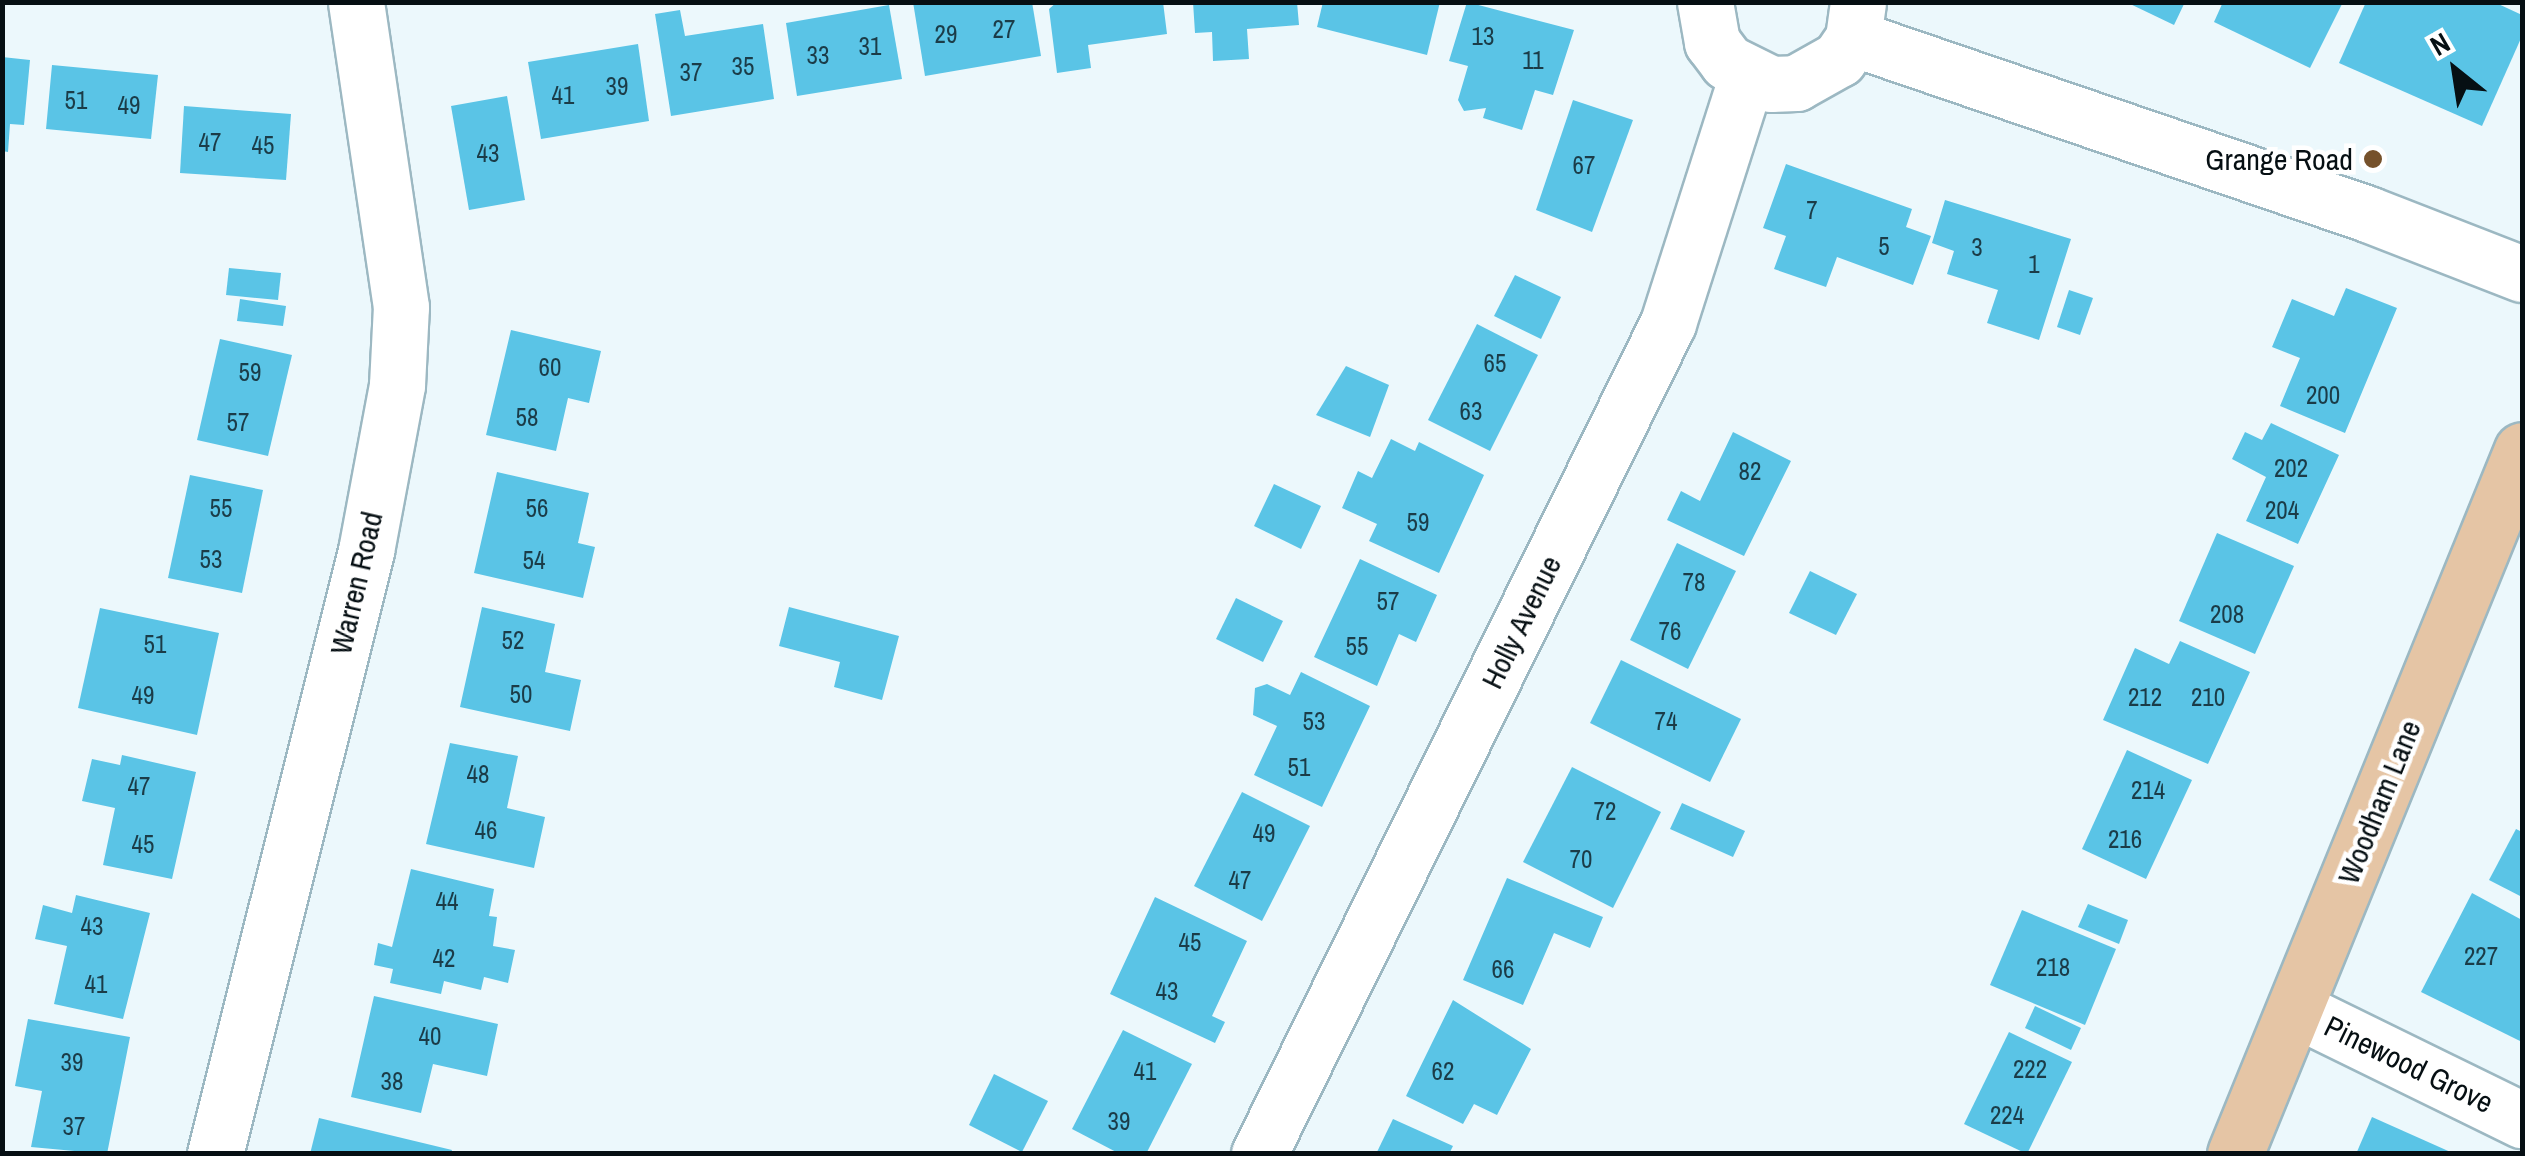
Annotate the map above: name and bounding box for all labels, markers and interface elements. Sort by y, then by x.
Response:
house number: 27 [993,14,1015,44]
house number: 29 [935,19,957,49]
north arrow [2405,20,2505,120]
house number: 13 [1472,21,1494,51]
text: N [2423,23,2457,65]
house number: 31 [859,31,881,61]
house number: 33 [807,40,829,70]
house number: 11 [1522,45,1544,75]
house number: 35 [732,51,754,81]
house number: 37 [680,57,702,87]
house number: 39 [606,71,628,101]
house number: 41 [552,80,574,110]
house number: 51 [65,85,87,115]
house number: 49 [118,90,140,120]
house number: 47 [199,127,221,157]
house number: 45 [252,130,274,160]
house number: 43 [477,138,499,168]
place label: Grange Road [2205,141,2353,177]
marker: Grange Road [2362,148,2384,170]
house number: 67 [1573,150,1595,180]
house number: 7 [1806,195,1818,225]
house number: 5 [1878,231,1890,261]
house number: 3 [1971,232,1983,262]
house number: 1 [2028,249,2040,279]
house number: 65 [1484,348,1506,378]
house number: 60 [539,352,561,382]
house number: 59 [239,357,261,387]
house number: 200 [2306,380,2340,410]
house number: 63 [1460,396,1482,426]
house number: 58 [516,402,538,432]
house number: 57 [227,407,249,437]
house number: 202 [2274,453,2308,483]
house number: 82 [1739,456,1761,486]
house number: 55 [210,493,232,523]
house number: 56 [526,493,548,523]
house number: 204 [2265,495,2299,525]
house number: 59 [1407,507,1429,537]
street label: Warren Road [322,508,390,658]
house number: 53 [200,544,222,574]
house number: 54 [523,545,545,575]
street label: Holly Avenue [1473,549,1569,695]
house number: 78 [1683,567,1705,597]
house number: 57 [1377,586,1399,616]
house number: 208 [2210,599,2244,629]
house number: 76 [1659,616,1681,646]
house number: 52 [502,625,524,655]
house number: 51 [144,629,166,659]
house number: 55 [1346,631,1368,661]
house number: 50 [510,679,532,709]
house number: 49 [132,680,154,710]
house number: 212 [2128,682,2162,712]
house number: 210 [2191,682,2225,712]
house number: 53 [1303,706,1325,736]
house number: 74 [1655,706,1677,736]
street label: Woodham Lane [2330,715,2428,889]
house number: 51 [1288,752,1310,782]
house number: 48 [467,759,489,789]
house number: 47 [128,771,150,801]
house number: 214 [2131,775,2165,805]
house number: 72 [1594,796,1616,826]
house number: 46 [475,815,497,845]
house number: 49 [1253,818,1275,848]
house number: 216 [2108,824,2142,854]
house number: 45 [132,829,154,859]
house number: 70 [1570,844,1592,874]
house number: 47 [1229,865,1251,895]
house number: 44 [436,886,458,916]
house number: 43 [81,911,103,941]
house number: 45 [1179,927,1201,957]
house number: 227 [2464,941,2498,971]
house number: 42 [433,943,455,973]
house number: 218 [2036,952,2070,982]
house number: 66 [1492,954,1514,984]
house number: 41 [85,969,107,999]
house number: 43 [1156,976,1178,1006]
street label: Pinewood Grove [2319,1008,2499,1120]
house number: 40 [419,1021,441,1051]
house number: 39 [61,1047,83,1077]
house number: 222 [2013,1054,2047,1084]
house number: 41 [1134,1056,1156,1086]
house number: 62 [1432,1056,1454,1086]
house number: 38 [381,1066,403,1096]
house number: 224 [1990,1100,2024,1130]
house number: 39 [1108,1106,1130,1136]
house number: 37 [63,1111,85,1141]

